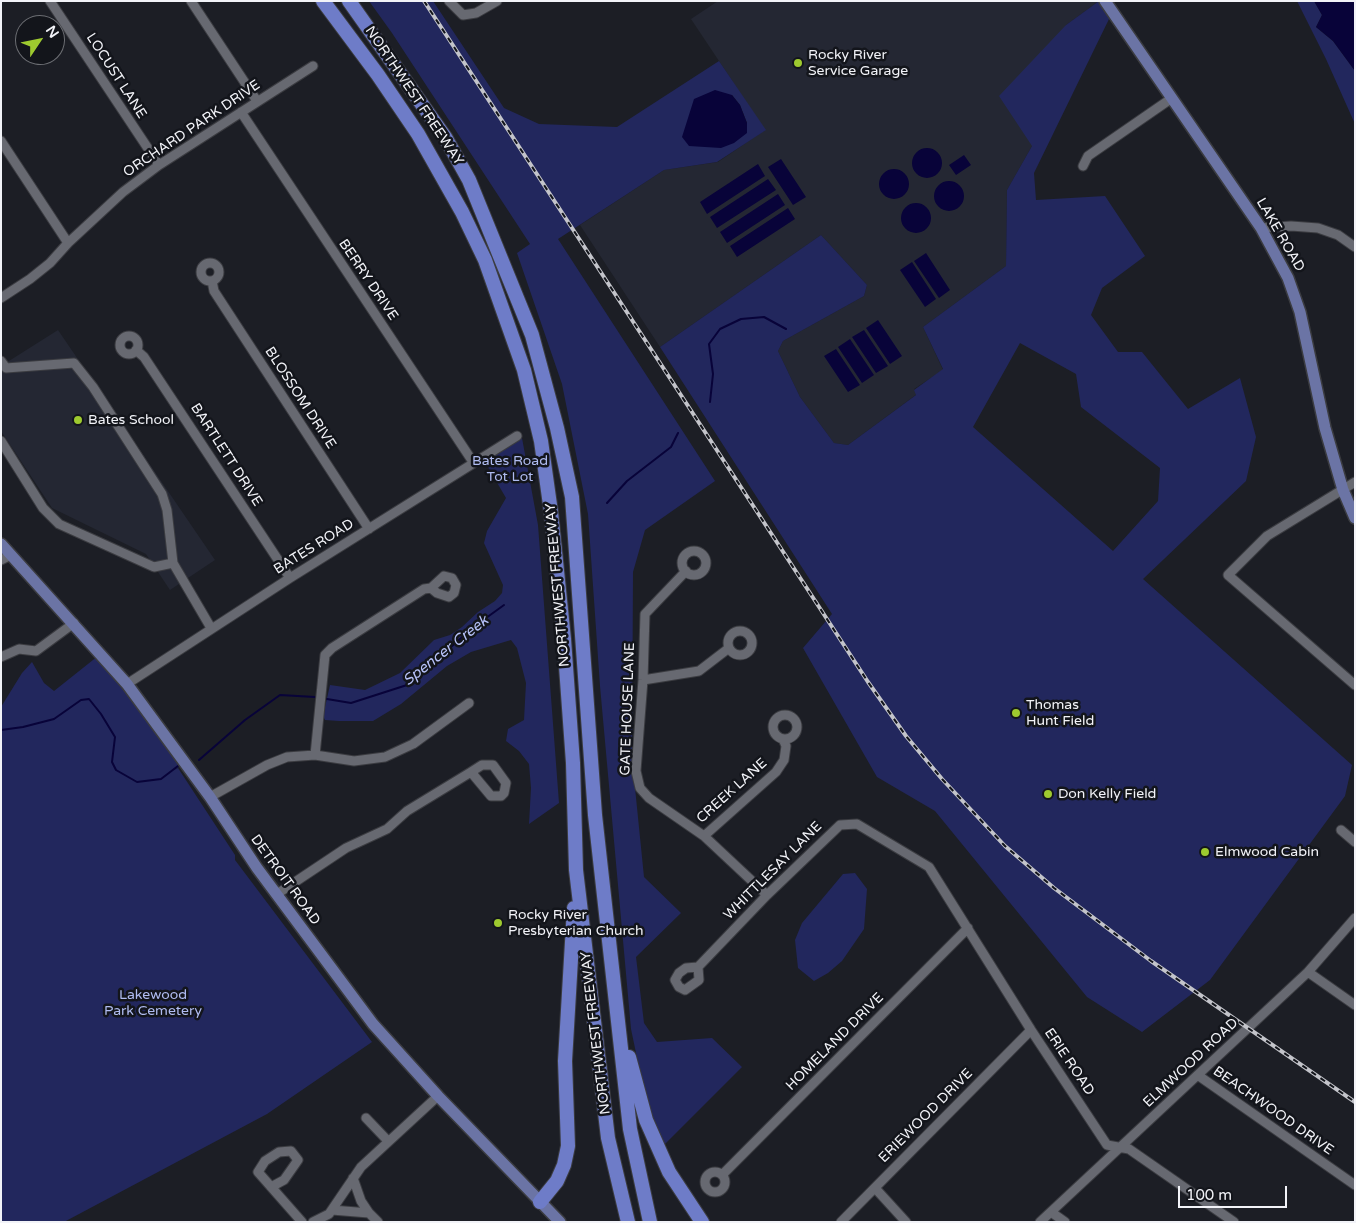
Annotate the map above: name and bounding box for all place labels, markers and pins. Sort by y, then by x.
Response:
place label: Rocky River Service Garage [808,47,908,80]
marker: Rocky River Service Garage [792,57,804,69]
place label: Bates School [88,412,174,428]
marker: Bates School [72,414,84,426]
place label: Thomas Hunt Field [1026,697,1094,730]
marker: Thomas Hunt Field [1010,707,1022,719]
place label: Don Kelly Field [1058,786,1156,802]
marker: Don Kelly Field [1042,788,1054,800]
place label: Elmwood Cabin [1215,844,1319,860]
marker: Elmwood Cabin [1199,846,1211,858]
place label: Rocky River Presbyterian Church [508,907,644,940]
marker: Rocky River Presbyterian Church [492,917,504,929]

